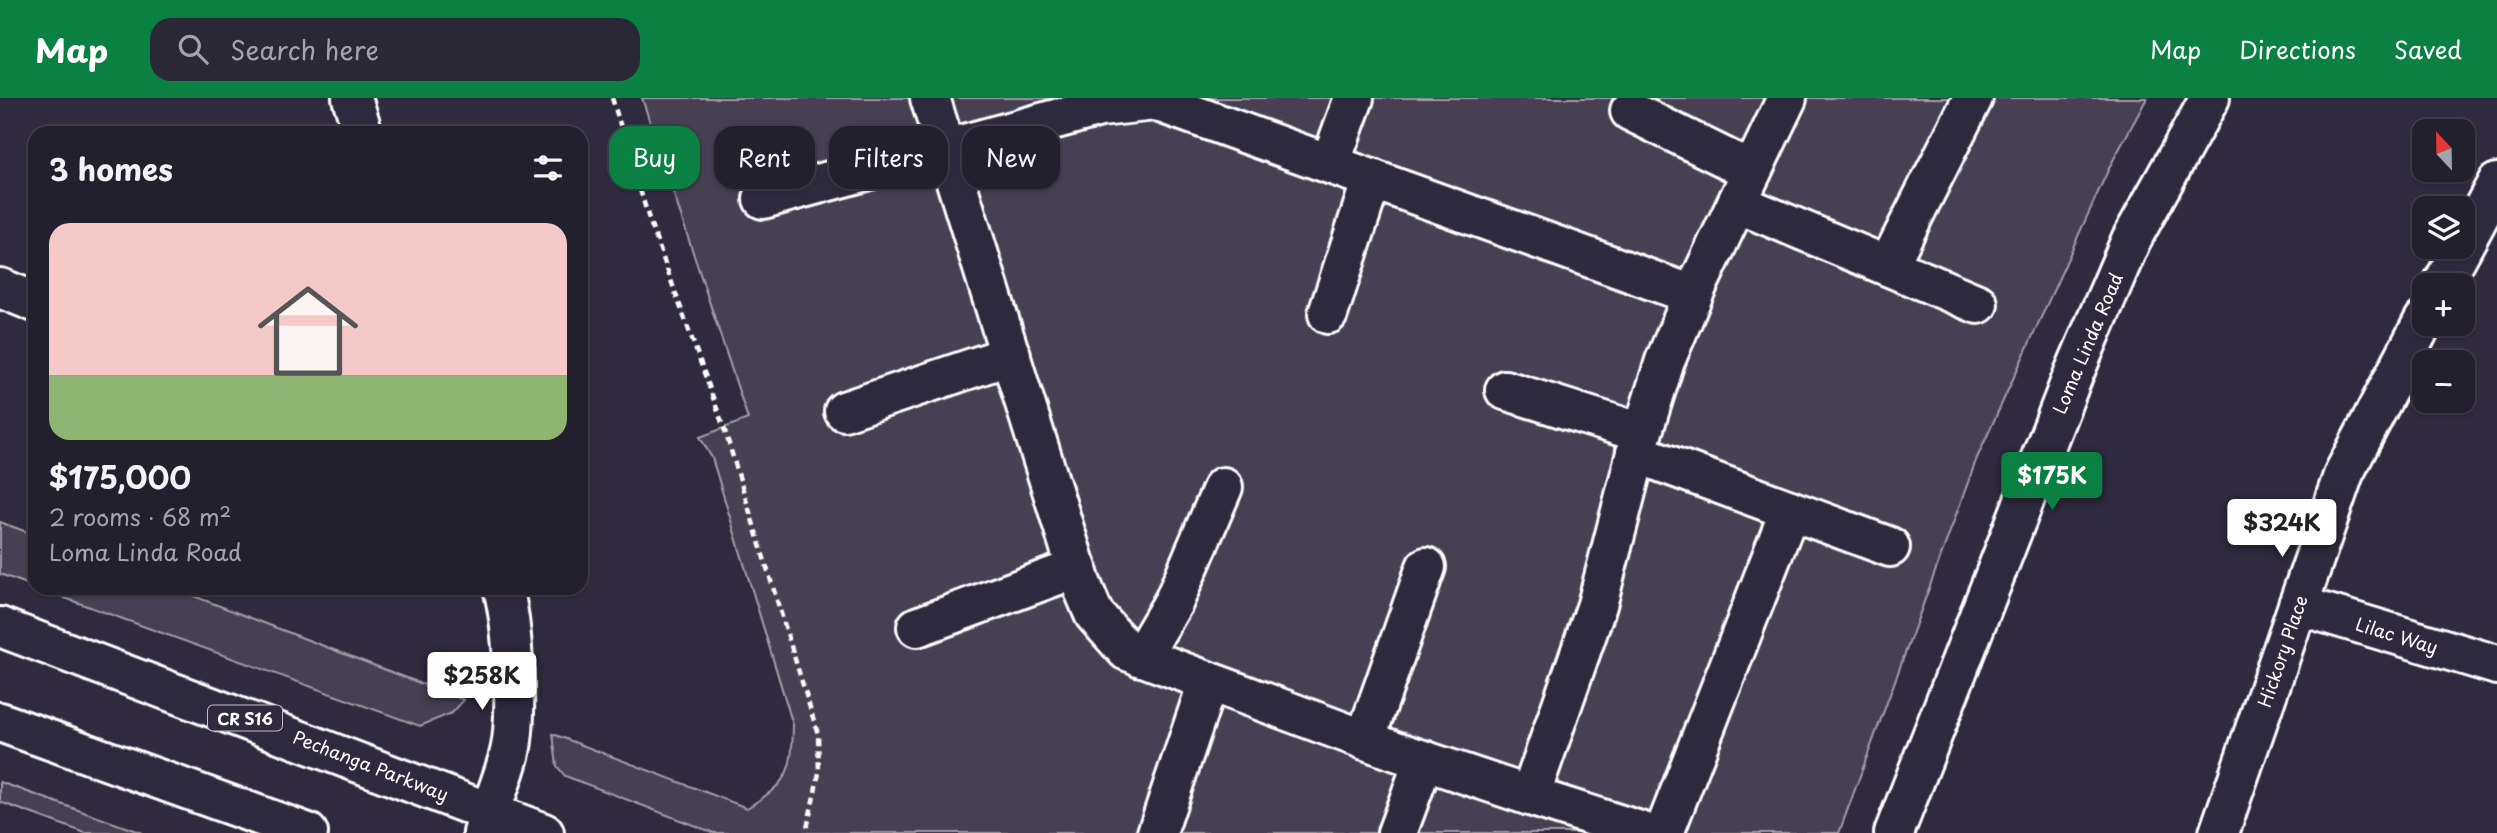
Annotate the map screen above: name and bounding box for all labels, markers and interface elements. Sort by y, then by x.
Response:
search box [150,18,640,81]
text: Map [35,24,108,74]
icon: search [174,30,212,68]
text: Search here [230,30,379,69]
text: Map [2150,31,2201,67]
text: Directions [2239,31,2356,67]
text: Saved [2394,31,2462,67]
north arrow [2412,119,2474,182]
map controls [2412,119,2475,413]
chip: Buy [609,126,700,189]
chip: Rent [714,126,815,189]
chip: Filters [829,126,948,189]
chip: New [962,126,1060,189]
text: 3 homes [49,146,173,191]
icon: filters [529,149,567,187]
button: layers [2412,196,2475,259]
icon: home [245,268,371,394]
street label: Loma Linda Road [2045,268,2129,418]
button: + [2412,273,2475,336]
button: − [2412,350,2475,413]
pin: $175K [2003,452,2101,512]
text: $175,000 [49,454,191,499]
text: $175K [2017,457,2087,492]
text: 2 rooms · 68 m² [49,499,231,534]
pin: $324K [2233,500,2331,559]
text: $324K [2243,504,2321,539]
text: Loma Linda Road [49,534,242,569]
street label: Hickory Place [2250,591,2314,711]
street label: Lilac Way [2352,610,2442,660]
pin: $258K [433,652,531,712]
text: $258K [443,657,521,692]
road number: CR S16 [208,706,282,730]
street label: Pechanga Parkway [289,723,453,807]

